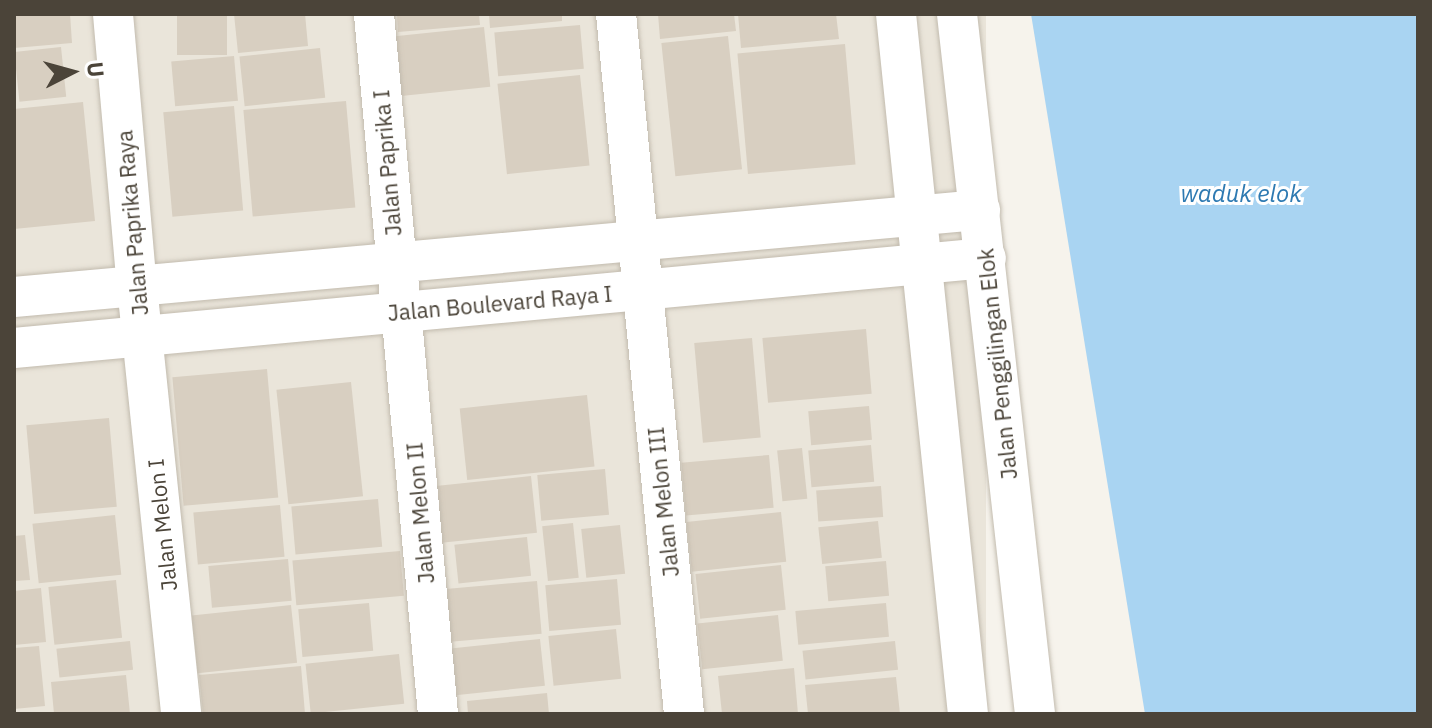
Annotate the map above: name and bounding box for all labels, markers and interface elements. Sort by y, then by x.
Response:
north arrow [32,32,112,112]
text: U [81,60,112,79]
street label: Jalan Paprika I [367,89,407,237]
street label: Jalan Paprika Raya [111,129,153,317]
water label: waduk elok [1180,180,1302,208]
street label: Jalan Penggilingan Elok [972,247,1022,481]
street label: Jalan Boulevard Raya I [386,280,614,326]
street label: Jalan Melon III [642,426,684,578]
street label: Jalan Melon II [401,441,439,585]
street label: Jalan Melon I [142,457,182,593]

